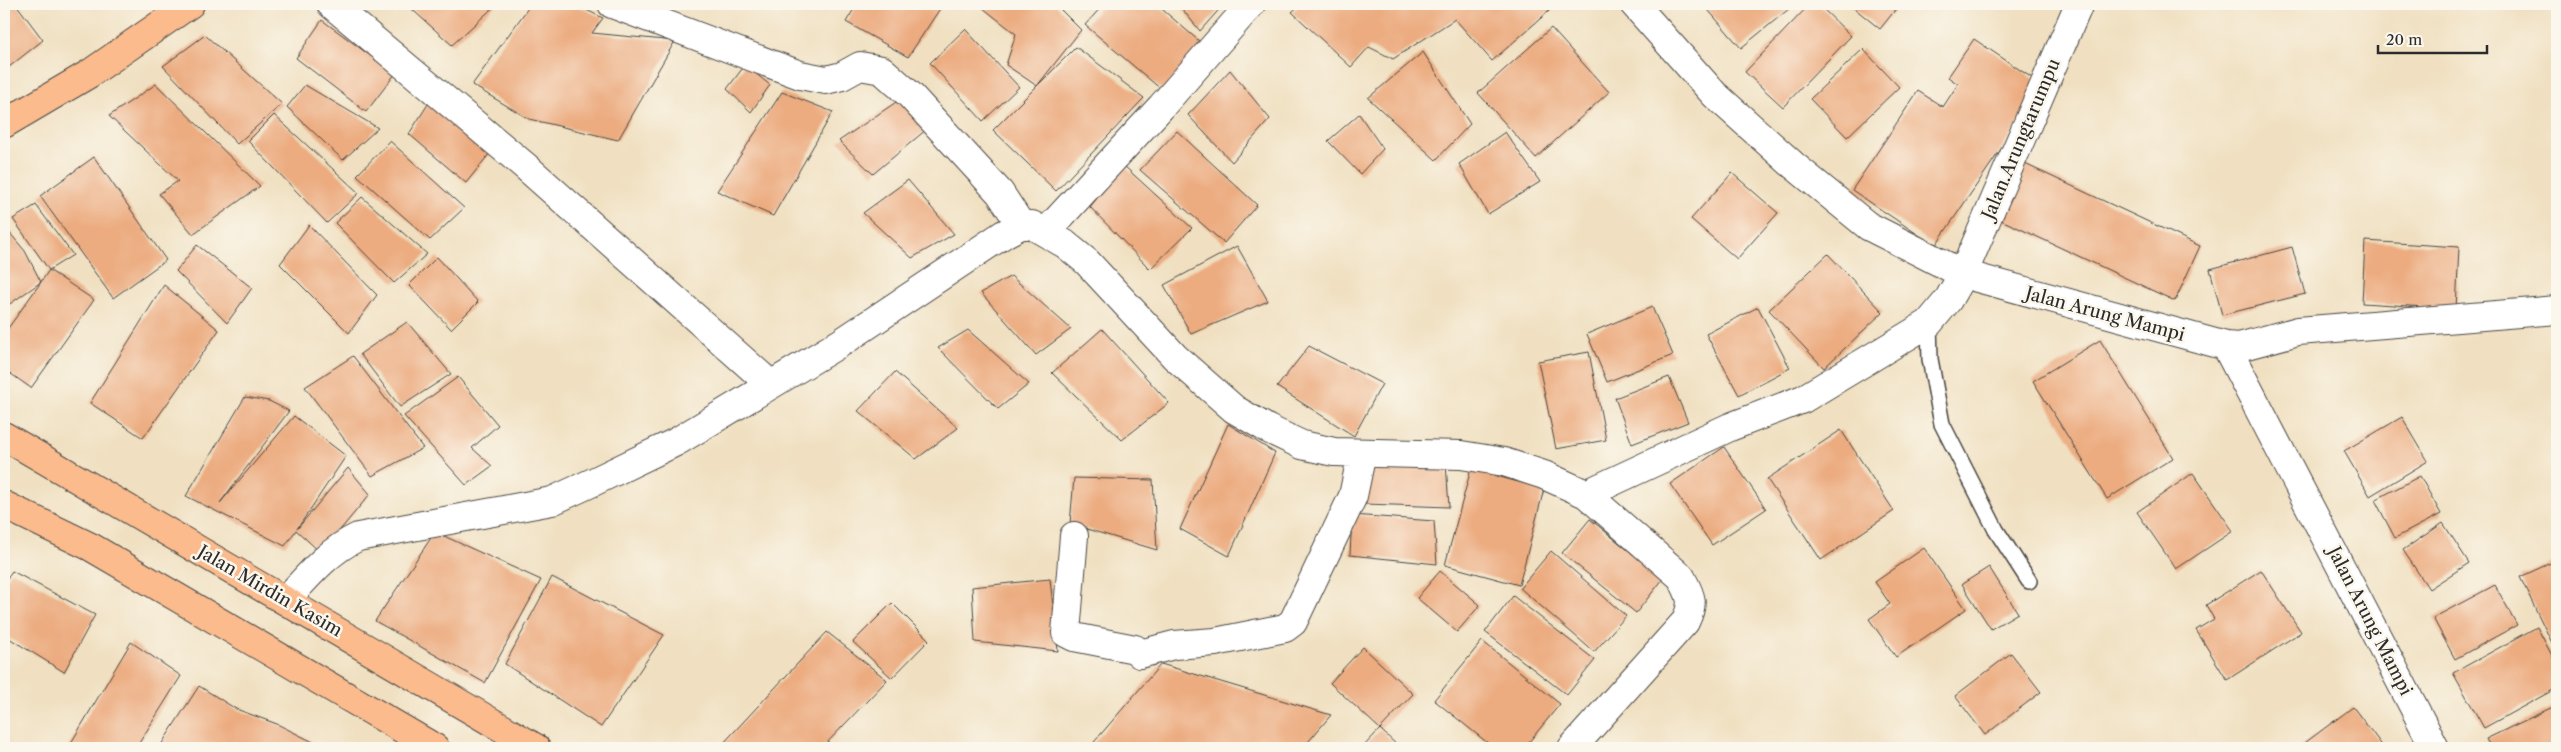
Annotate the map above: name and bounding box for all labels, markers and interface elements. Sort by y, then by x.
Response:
scale bar [2378,22,2487,54]
text: 20 m [2386,30,2422,49]
street label: Jalan.Arungtarumpu [1976,55,2065,226]
street label: Jalan Arung Mampi [2020,281,2188,346]
street label: Jalan Mirdin Kasim [191,539,347,642]
street label: Jalan Arung Mampi [2322,540,2417,700]

